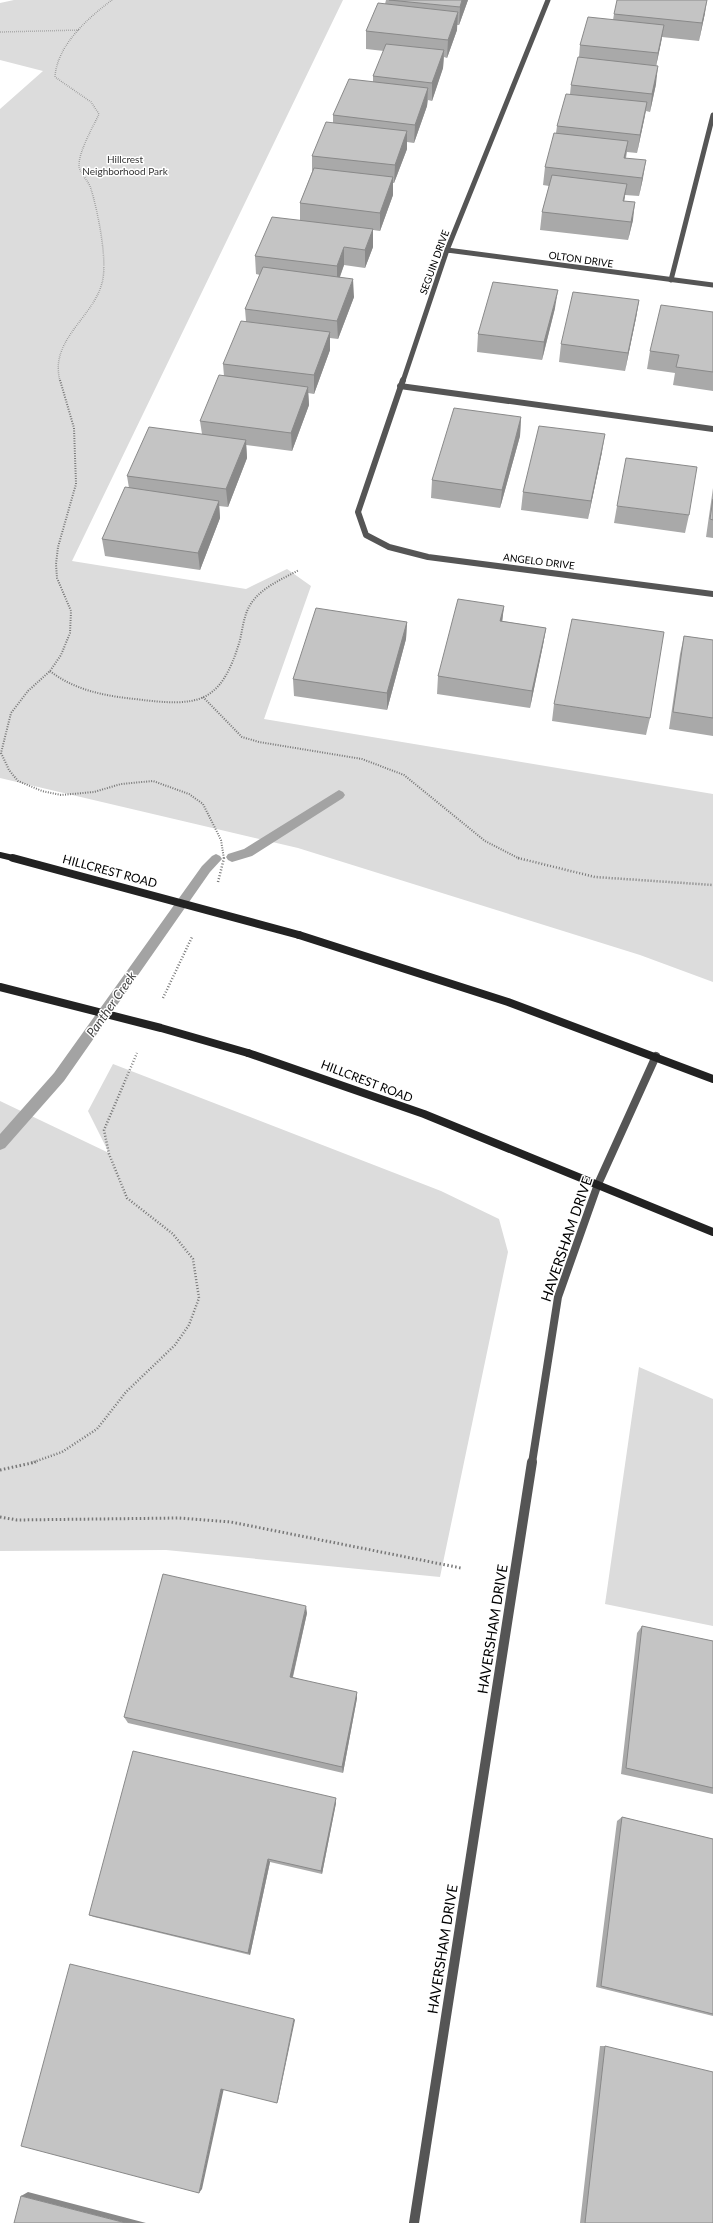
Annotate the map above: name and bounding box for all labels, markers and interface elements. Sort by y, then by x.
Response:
park label: Hillcrest Neighborhood Park [82,153,169,177]
street label: SEGUIN DRIVE [417,228,451,296]
street label: OLTON DRIVE [548,249,614,270]
street label: ANGELO DRIVE [502,551,576,571]
street label: HILLCREST ROAD [61,851,159,891]
water label: Panther Creek [83,968,140,1040]
street label: HILLCREST ROAD [319,1057,415,1105]
street label: HAVERSHAM DRIVE [537,1174,595,1304]
street label: HAVERSHAM DRIVE [473,1563,511,1695]
street label: HAVERSHAM DRIVE [423,1883,461,2015]

